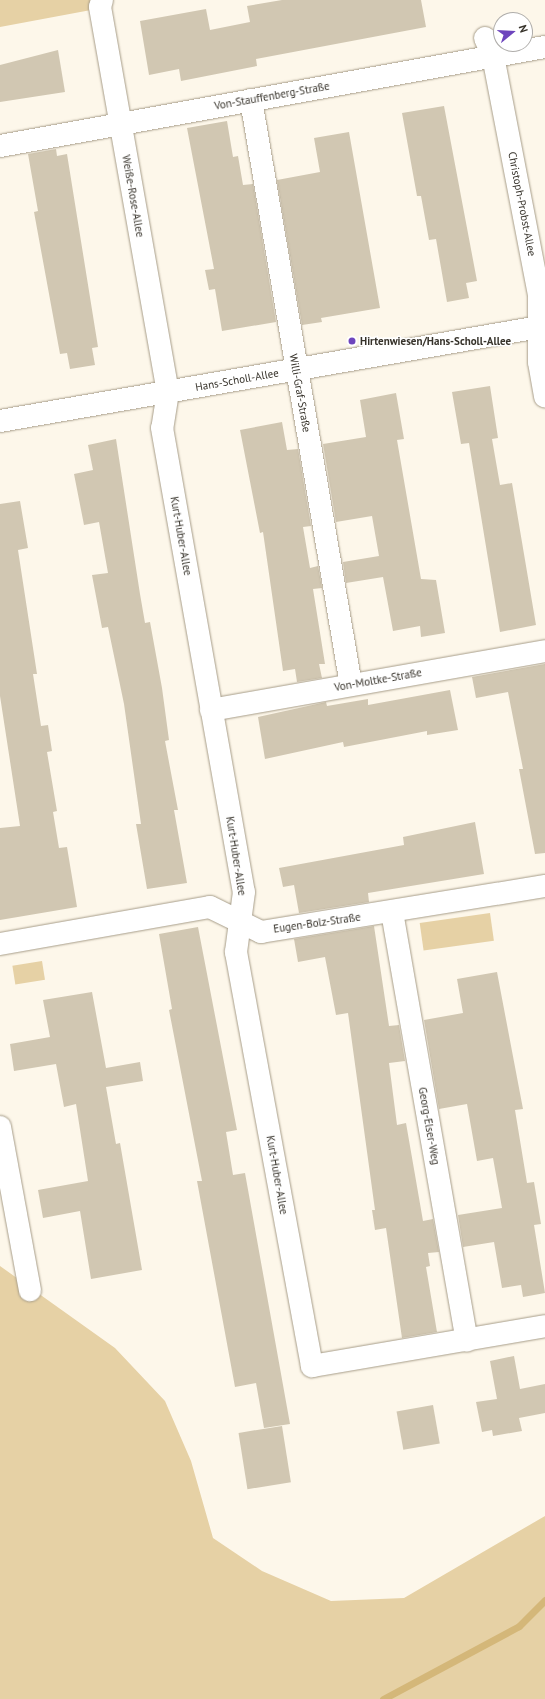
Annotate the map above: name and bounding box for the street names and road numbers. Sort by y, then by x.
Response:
street label: Von-Stauffenberg-Straße [213,79,331,113]
street label: Christoph-Probst-Allee [505,151,539,257]
street label: Weiße-Rose-Allee [119,154,147,238]
street label: Willi-Graf-Straße [287,353,313,433]
street label: Hans-Scholl-Allee [194,366,280,394]
street label: Kurt-Huber-Allee [168,495,194,577]
street label: Von-Moltke-Straße [333,666,423,694]
street label: Kurt-Huber-Allee [223,815,249,897]
street label: Eugen-Bolz-Straße [272,910,362,936]
street label: Georg-Elser-Weg [416,1086,442,1166]
street label: Kurt-Huber-Allee [264,1134,290,1216]

